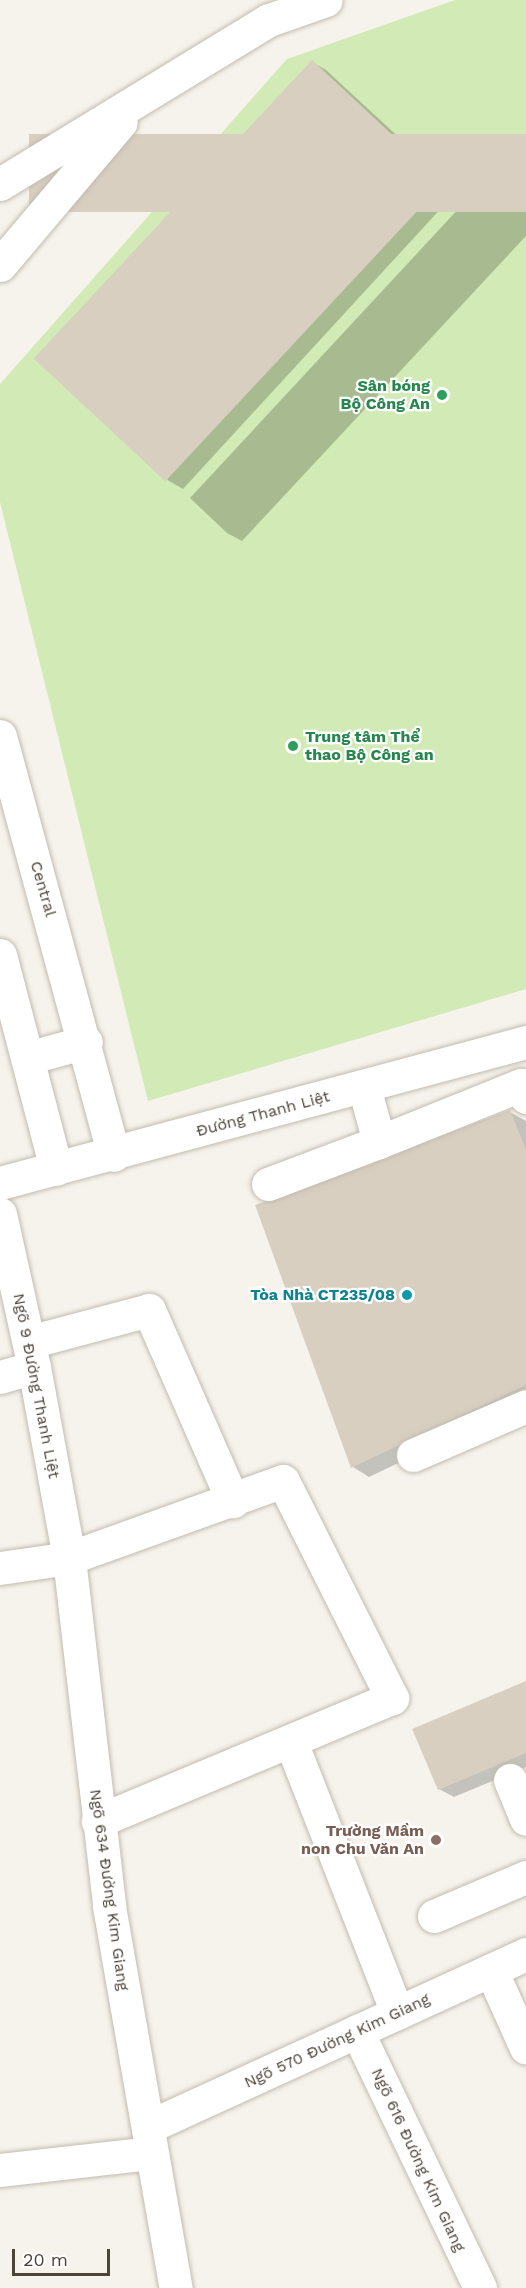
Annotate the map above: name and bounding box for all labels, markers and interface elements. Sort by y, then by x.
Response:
place label: Sân bóng Bộ Công An [340,376,430,414]
marker: Sân bóng Bộ Công An [435,388,449,402]
place label: Trung tâm Thể thao Bộ Công an [305,727,434,765]
marker: Trung tâm Thể thao Bộ Công an [286,739,300,753]
street label: Central [26,859,60,919]
street label: Đường Thanh Liệt [194,1087,332,1141]
place label: Tòa Nhà CT235/08 [250,1285,395,1305]
marker: Tòa Nhà CT235/08 [400,1288,414,1302]
street label: Ngõ 9 Đường Thanh Liệt [9,1292,63,1480]
street label: Ngõ 634 Đường Kim Giang [85,1788,133,1992]
place label: Trường Mầm non Chu Văn An [300,1821,424,1859]
marker: Trường Mầm non Chu Văn An [429,1833,443,1847]
street label: Ngõ 570 Đường Kim Giang [241,1990,433,2092]
street label: Ngõ 616 Đường Kim Giang [367,2065,469,2255]
scale bar [15,2237,112,2275]
text: 20 m [23,2249,68,2270]

